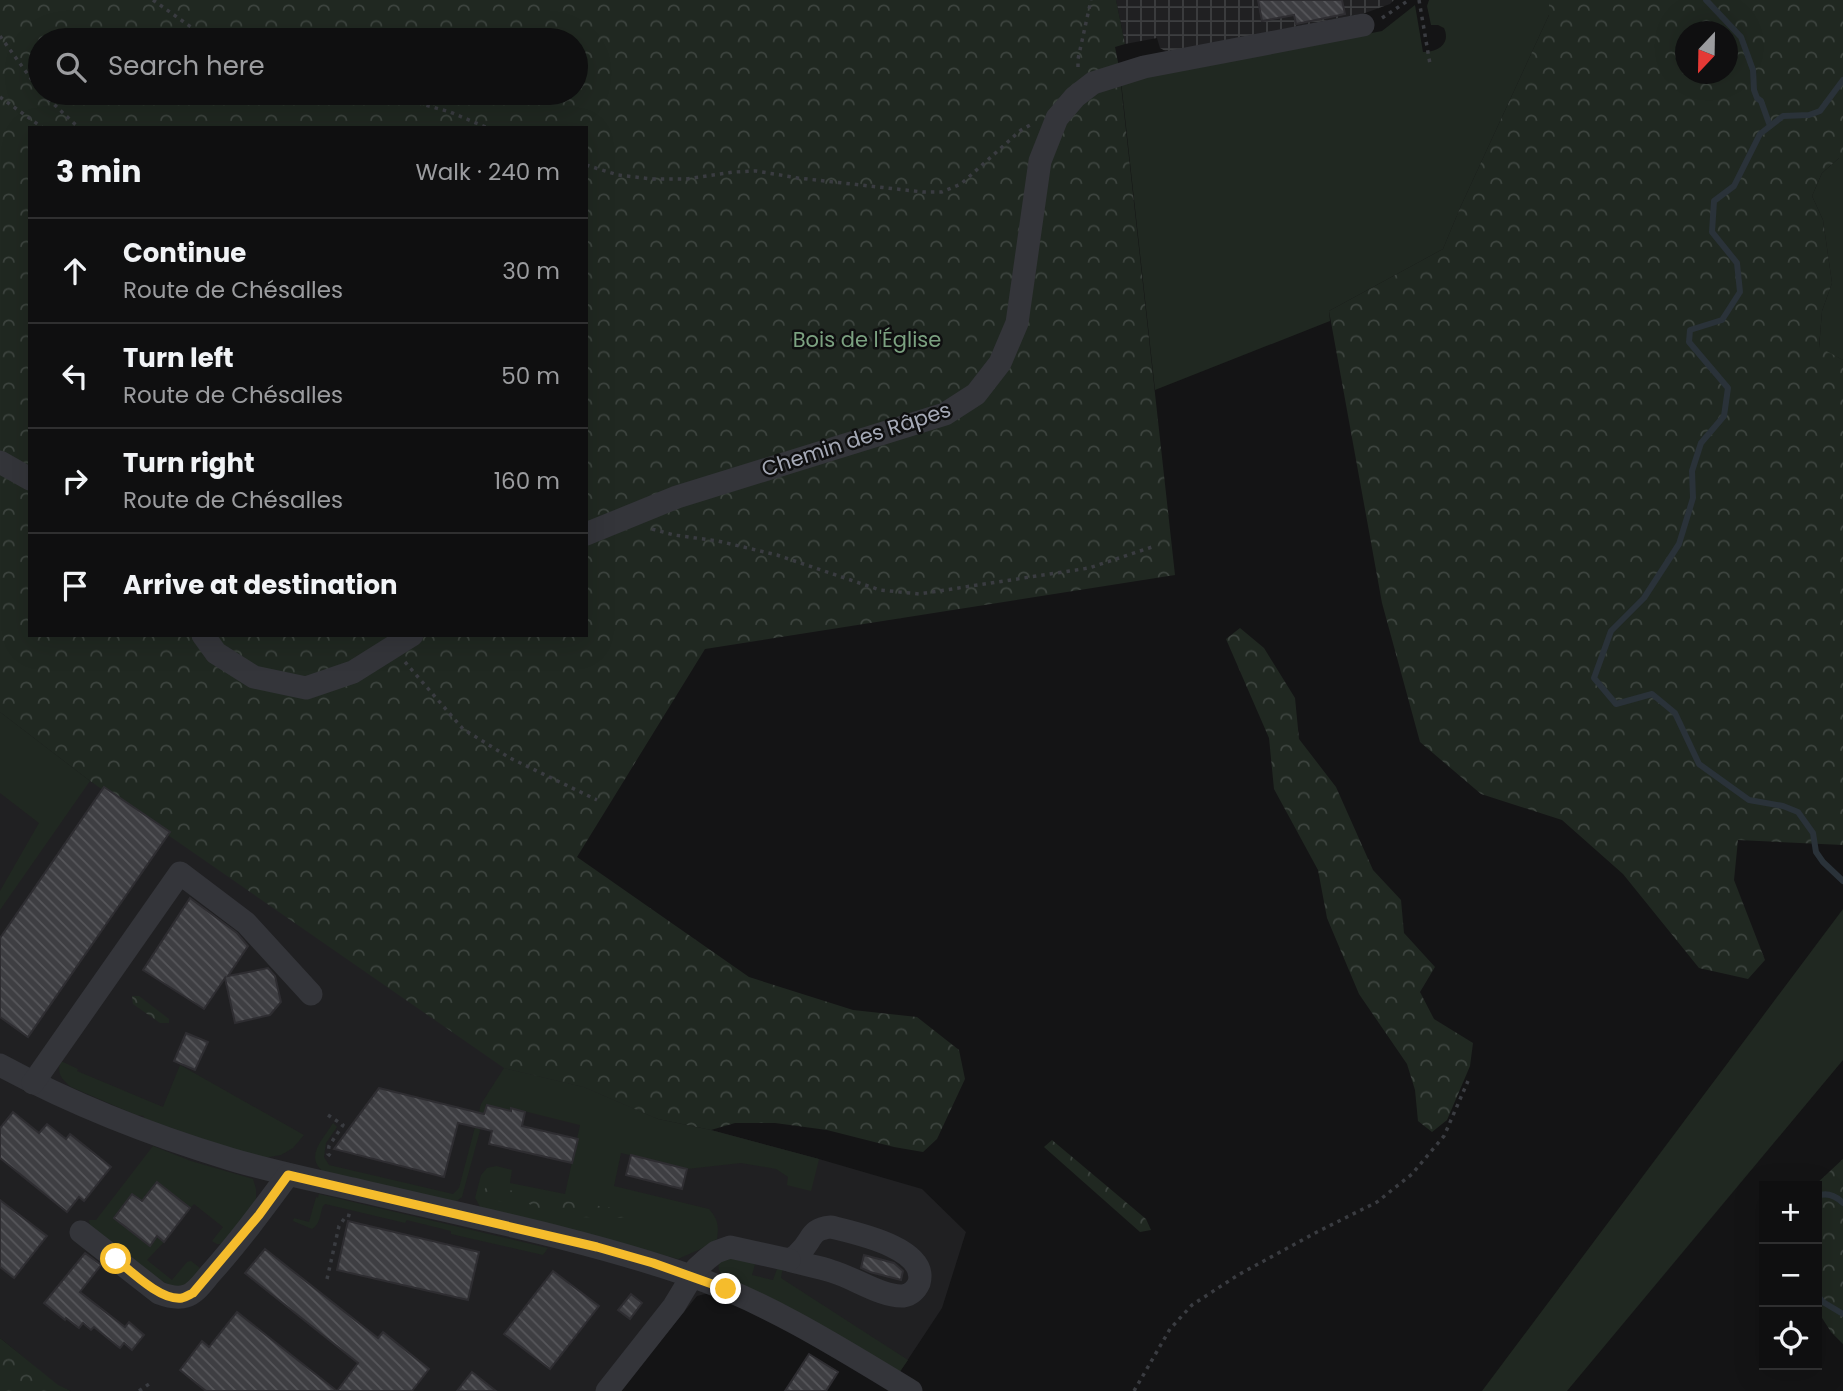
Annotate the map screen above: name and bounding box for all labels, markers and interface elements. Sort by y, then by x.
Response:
north arrow [1675,21,1738,84]
search box [28,28,588,105]
icon: search [52,48,90,86]
text: Search here [108,48,265,84]
text: 3 min [56,150,141,193]
text: Walk · 240 m [415,156,560,188]
text: Continue [123,235,246,271]
icon: ahead [56,252,94,290]
text: 30 m [502,255,560,287]
text: Route de Chésalles [123,274,343,306]
park label: Bois de l'Église [793,325,941,354]
text: Turn left [123,340,234,376]
icon: left [56,357,94,395]
text: 50 m [501,360,560,392]
text: Route de Chésalles [123,379,343,411]
street label: Chemin des Râpes [758,395,954,483]
text: Turn right [123,445,255,481]
icon: right [56,462,94,500]
text: 160 m [494,465,560,497]
text: Route de Chésalles [123,484,343,516]
icon: arrive [56,567,94,605]
text: Arrive at destination [123,567,398,603]
map controls [1759,1181,1822,1370]
button: + [1759,1181,1822,1244]
route start [100,1243,131,1274]
button: − [1759,1244,1822,1307]
route end [710,1273,741,1304]
button: locate [1759,1307,1822,1370]

